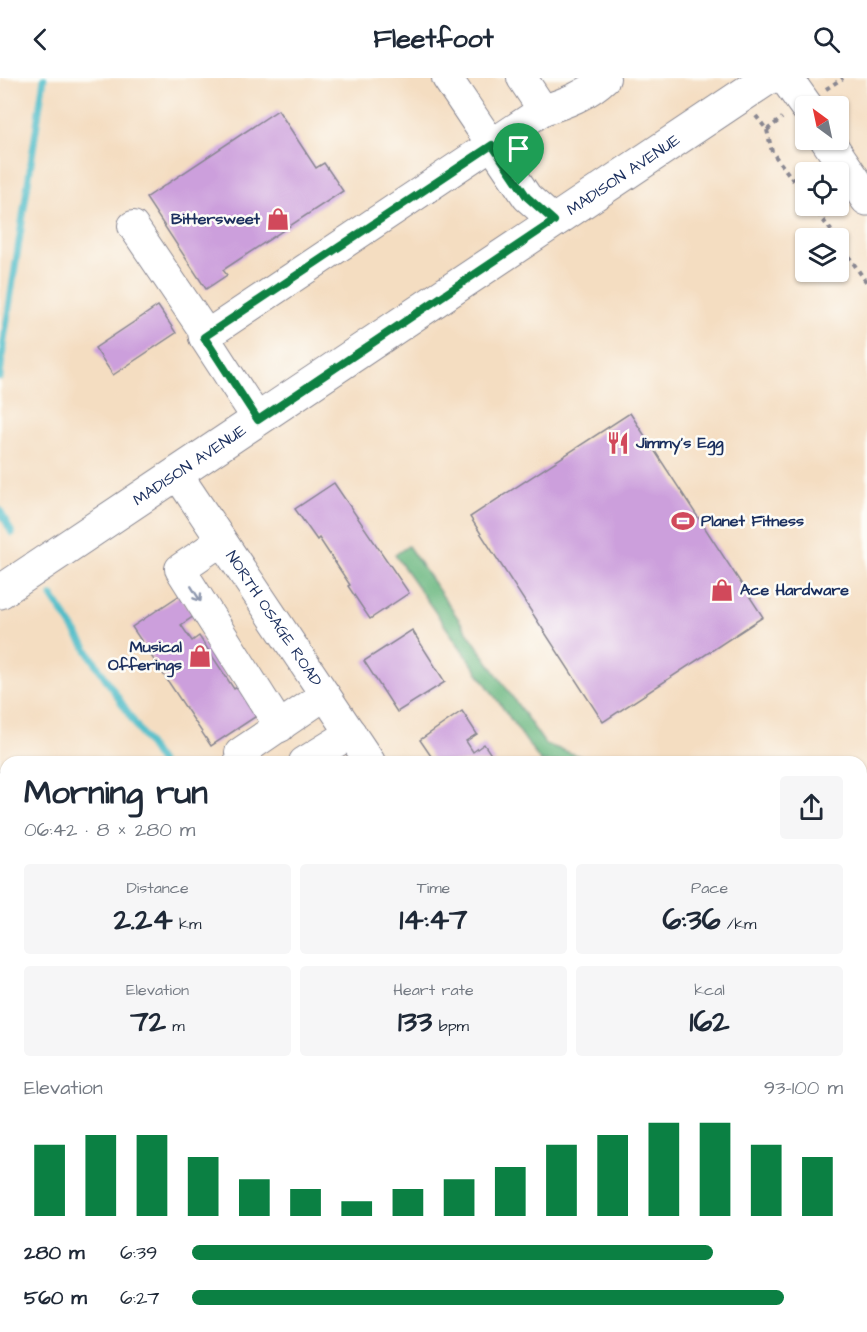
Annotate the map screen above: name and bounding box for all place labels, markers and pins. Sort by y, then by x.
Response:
pin [493,123,544,185]
shop icon: Bittersweet [265,206,291,232]
place label: Bittersweet [171,208,261,230]
restaurant icon: Jimmy's Egg [605,430,631,456]
place label: Jimmy's Egg [635,432,724,456]
sports icon: Planet Fitness [670,508,696,534]
place label: Planet Fitness [701,510,804,532]
shop icon: Ace Hardware [709,577,735,603]
place label: Ace Hardware [740,579,849,601]
place label: Musical Offerings [108,636,182,678]
shop icon: Musical Offerings [187,643,213,669]

